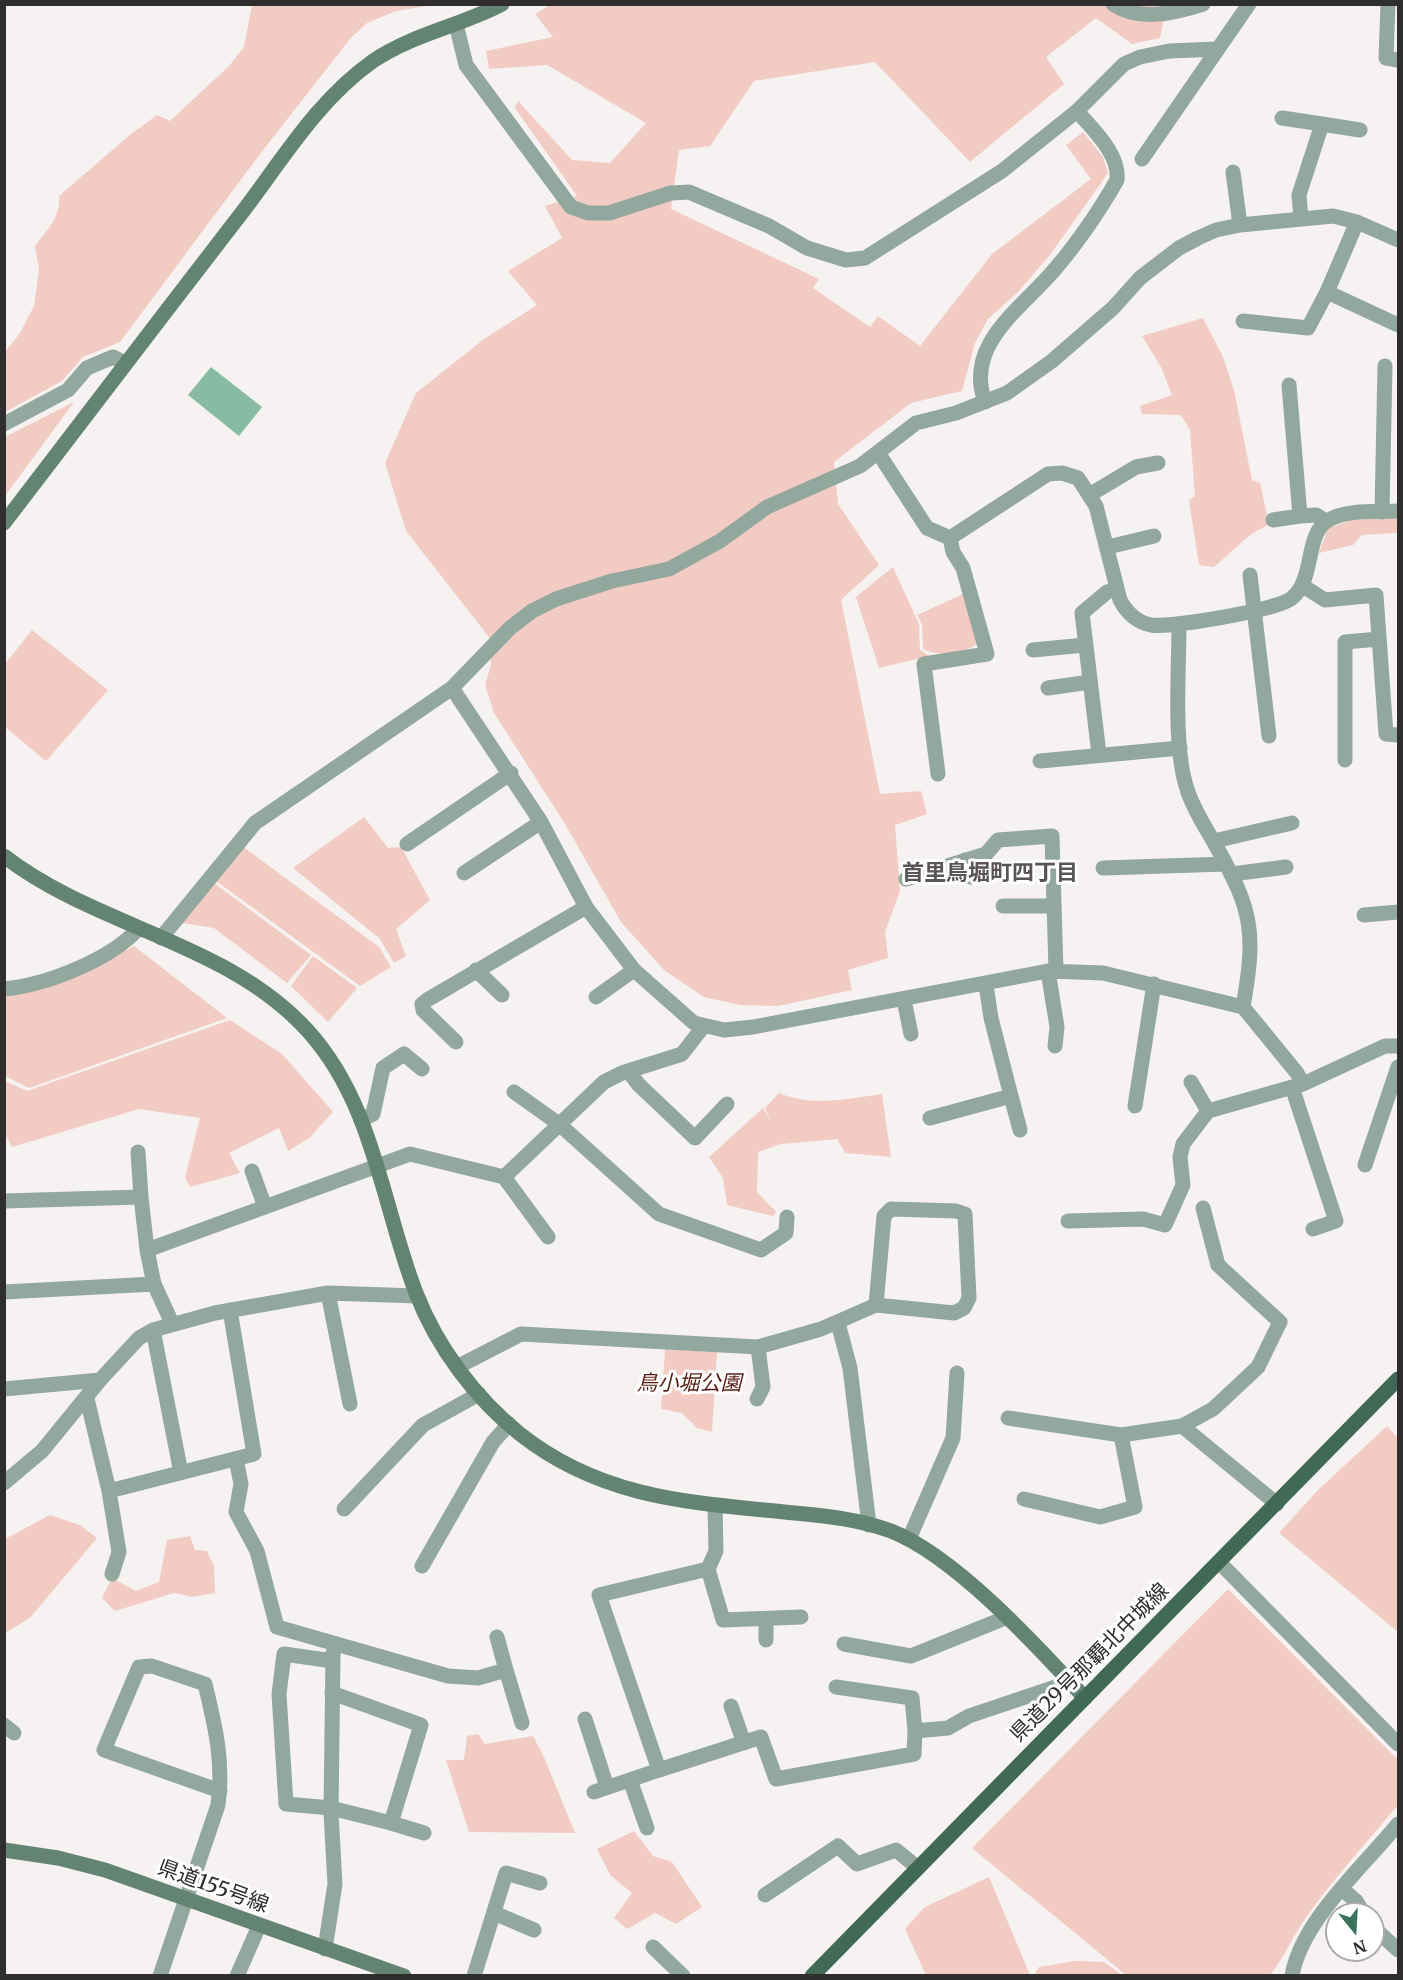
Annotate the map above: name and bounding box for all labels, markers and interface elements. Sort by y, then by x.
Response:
district label: 首里鳥堀町四丁目 [902,861,1078,887]
park label: 鳥小堀公園 [637,1371,741,1397]
street label: 県道29号那覇北中城線 [1006,1579,1174,1747]
street label: 県道155号線 [154,1855,272,1919]
north arrow [1325,1902,1385,1962]
text: N [1351,1936,1369,1959]

